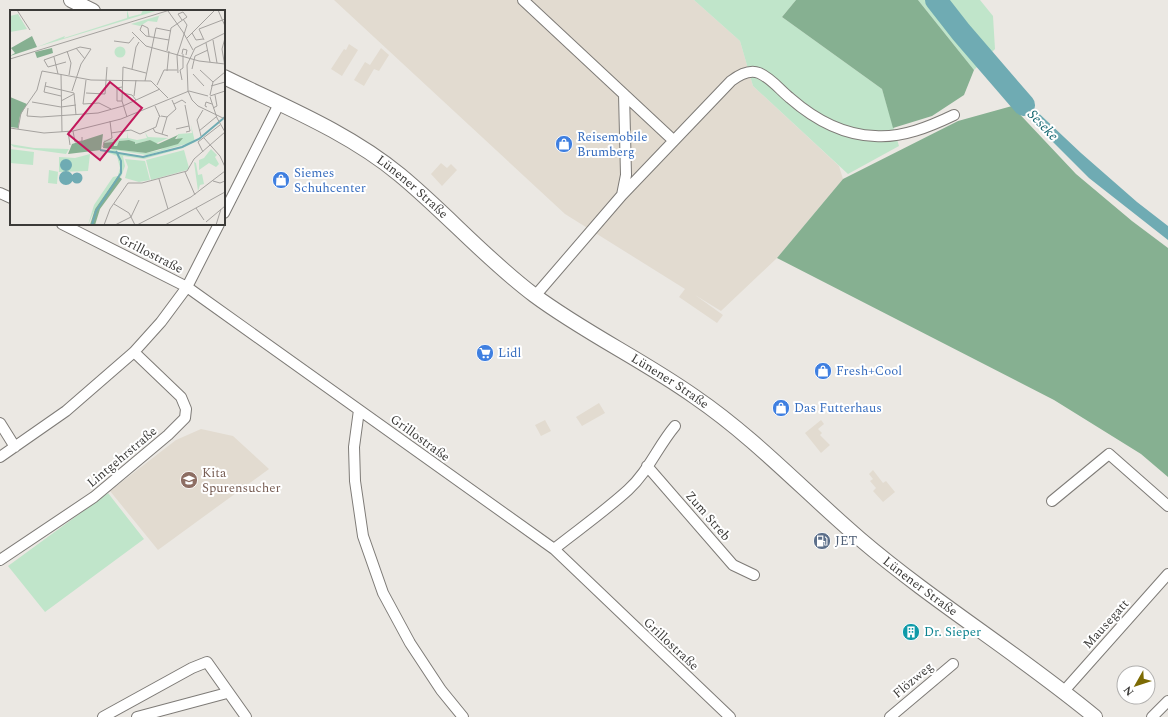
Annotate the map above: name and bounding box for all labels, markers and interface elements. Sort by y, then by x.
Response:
inset map [10,10,225,225]
water label: Seseke [1023,104,1063,146]
place label: Reisemobile Brumberg [577,127,647,162]
shop icon: Reisemobile Brumberg [554,134,574,154]
street label: Lünener Straße [372,150,453,223]
place label: Siemes Schuhcenter [294,163,366,198]
shop icon: Siemes Schuhcenter [271,170,291,190]
street label: Grillostraße [115,229,187,279]
supermarket icon: Lidl [475,343,495,363]
place label: Lidl [498,343,522,363]
street label: Lünener Straße [627,349,713,414]
shop icon: Fresh+Cool [813,361,833,381]
place label: Fresh+Cool [836,361,902,381]
shop icon: Das Futterhaus [771,398,791,418]
place label: Das Futterhaus [794,398,882,418]
street label: Grillostraße [386,409,454,467]
street label: Lintgehrstraße [82,422,162,492]
place label: Kita Spurensucher [202,463,281,498]
school or university icon: Kita Spurensucher [179,470,199,490]
street label: Zum Streb [681,487,735,545]
fuel station icon: JET [812,531,832,551]
place label: JET [835,531,857,551]
street label: Lünener Straße [878,552,962,621]
street label: Mausegatt [1078,595,1134,653]
street label: Grillostraße [639,613,703,675]
building icon: Dr. Sieper [901,622,921,642]
place label: Dr. Sieper [924,622,981,642]
street label: Flözweg [888,657,938,703]
north arrow [1116,665,1156,705]
text: N [1119,682,1138,700]

